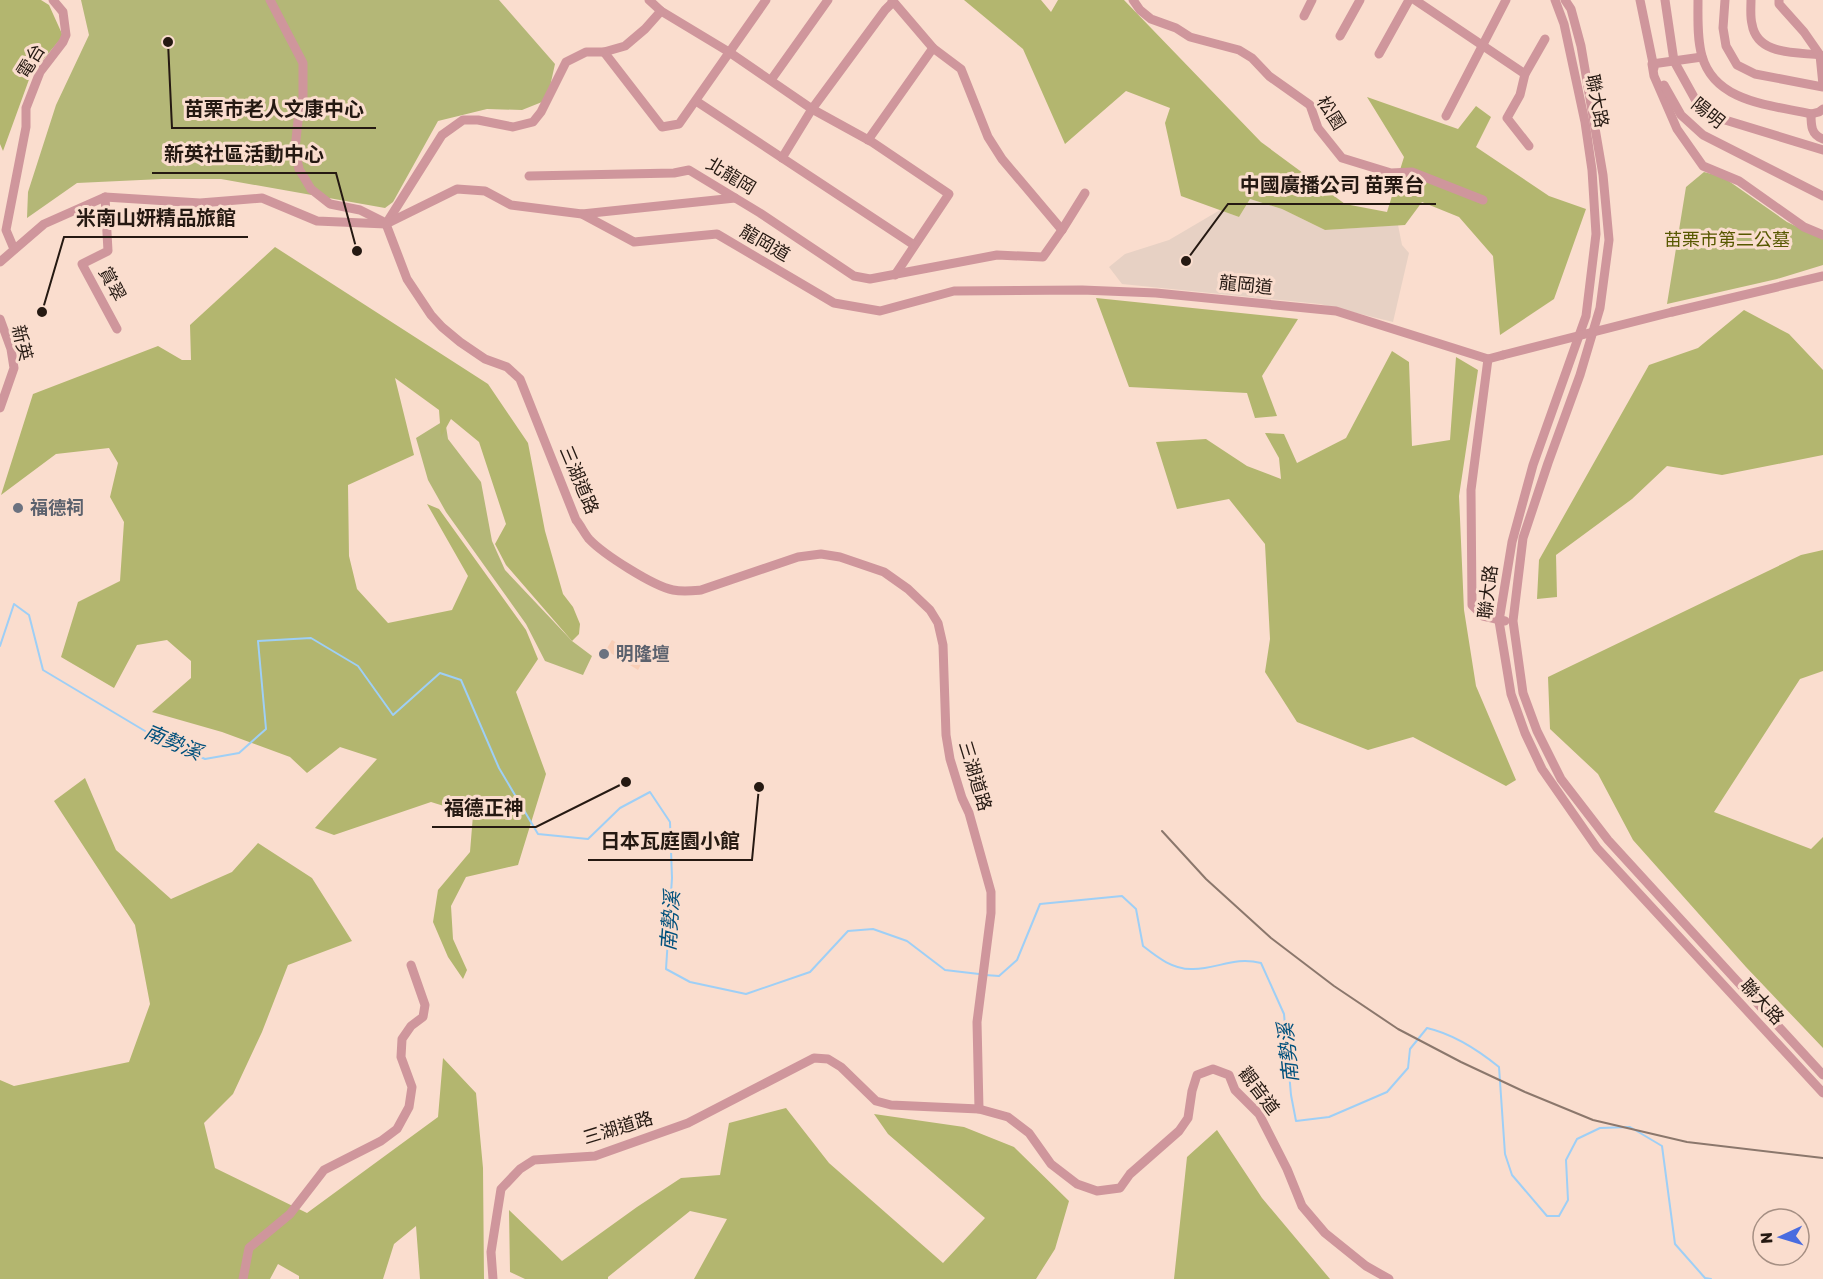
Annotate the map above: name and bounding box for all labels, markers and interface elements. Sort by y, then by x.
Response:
street label: 電台 [12,40,50,82]
street label: 聯大路 [1581,72,1613,130]
callout: 苗栗市老人文康中心 [172,90,376,128]
street label: 松園 [1312,92,1350,134]
street label: 陽明 [1687,93,1729,133]
text: 苗栗市老人文康中心 [184,97,364,121]
callout: 新英社區活動中心 [152,135,336,173]
text: 新英社區活動中心 [164,142,324,166]
street label: 北龍岡 [702,153,760,199]
callout: 中國廣播公司 苗栗台 [1228,166,1436,204]
text: 中國廣播公司 苗栗台 [1240,173,1424,197]
callout: 米南山妍精品旅館 [64,199,248,237]
text: 米南山妍精品旅館 [76,206,236,230]
street label: 龍岡道 [736,220,794,266]
park label: 苗栗市第二公墓 [1664,229,1790,251]
street label: 賞翠 [94,263,130,305]
street label: 龍岡道 [1218,271,1274,299]
street label: 新英 [7,323,37,363]
street label: 三湖道路 [555,443,603,517]
place label: 福德祠 [30,497,84,519]
marker: 福德祠 [11,501,25,515]
street label: 聯大路 [1474,564,1502,620]
place label: 明隆壇 [616,643,670,665]
marker: 明隆壇 [597,647,611,661]
water label: 南勢溪 [141,719,208,766]
street label: 三湖道路 [954,738,996,814]
callout: 福德正神 [432,789,536,827]
text: 福德正神 [444,796,524,820]
callout: 日本瓦庭園小館 [588,822,752,860]
text: 日本瓦庭園小館 [600,829,740,853]
water label: 南勢溪 [656,887,684,952]
street label: 聯大路 [1736,975,1788,1029]
water label: 南勢溪 [1273,1019,1303,1084]
street label: 觀音道 [1234,1063,1284,1119]
street label: 三湖道路 [580,1107,656,1149]
north arrow [1751,1207,1811,1267]
text: N [1757,1232,1776,1244]

